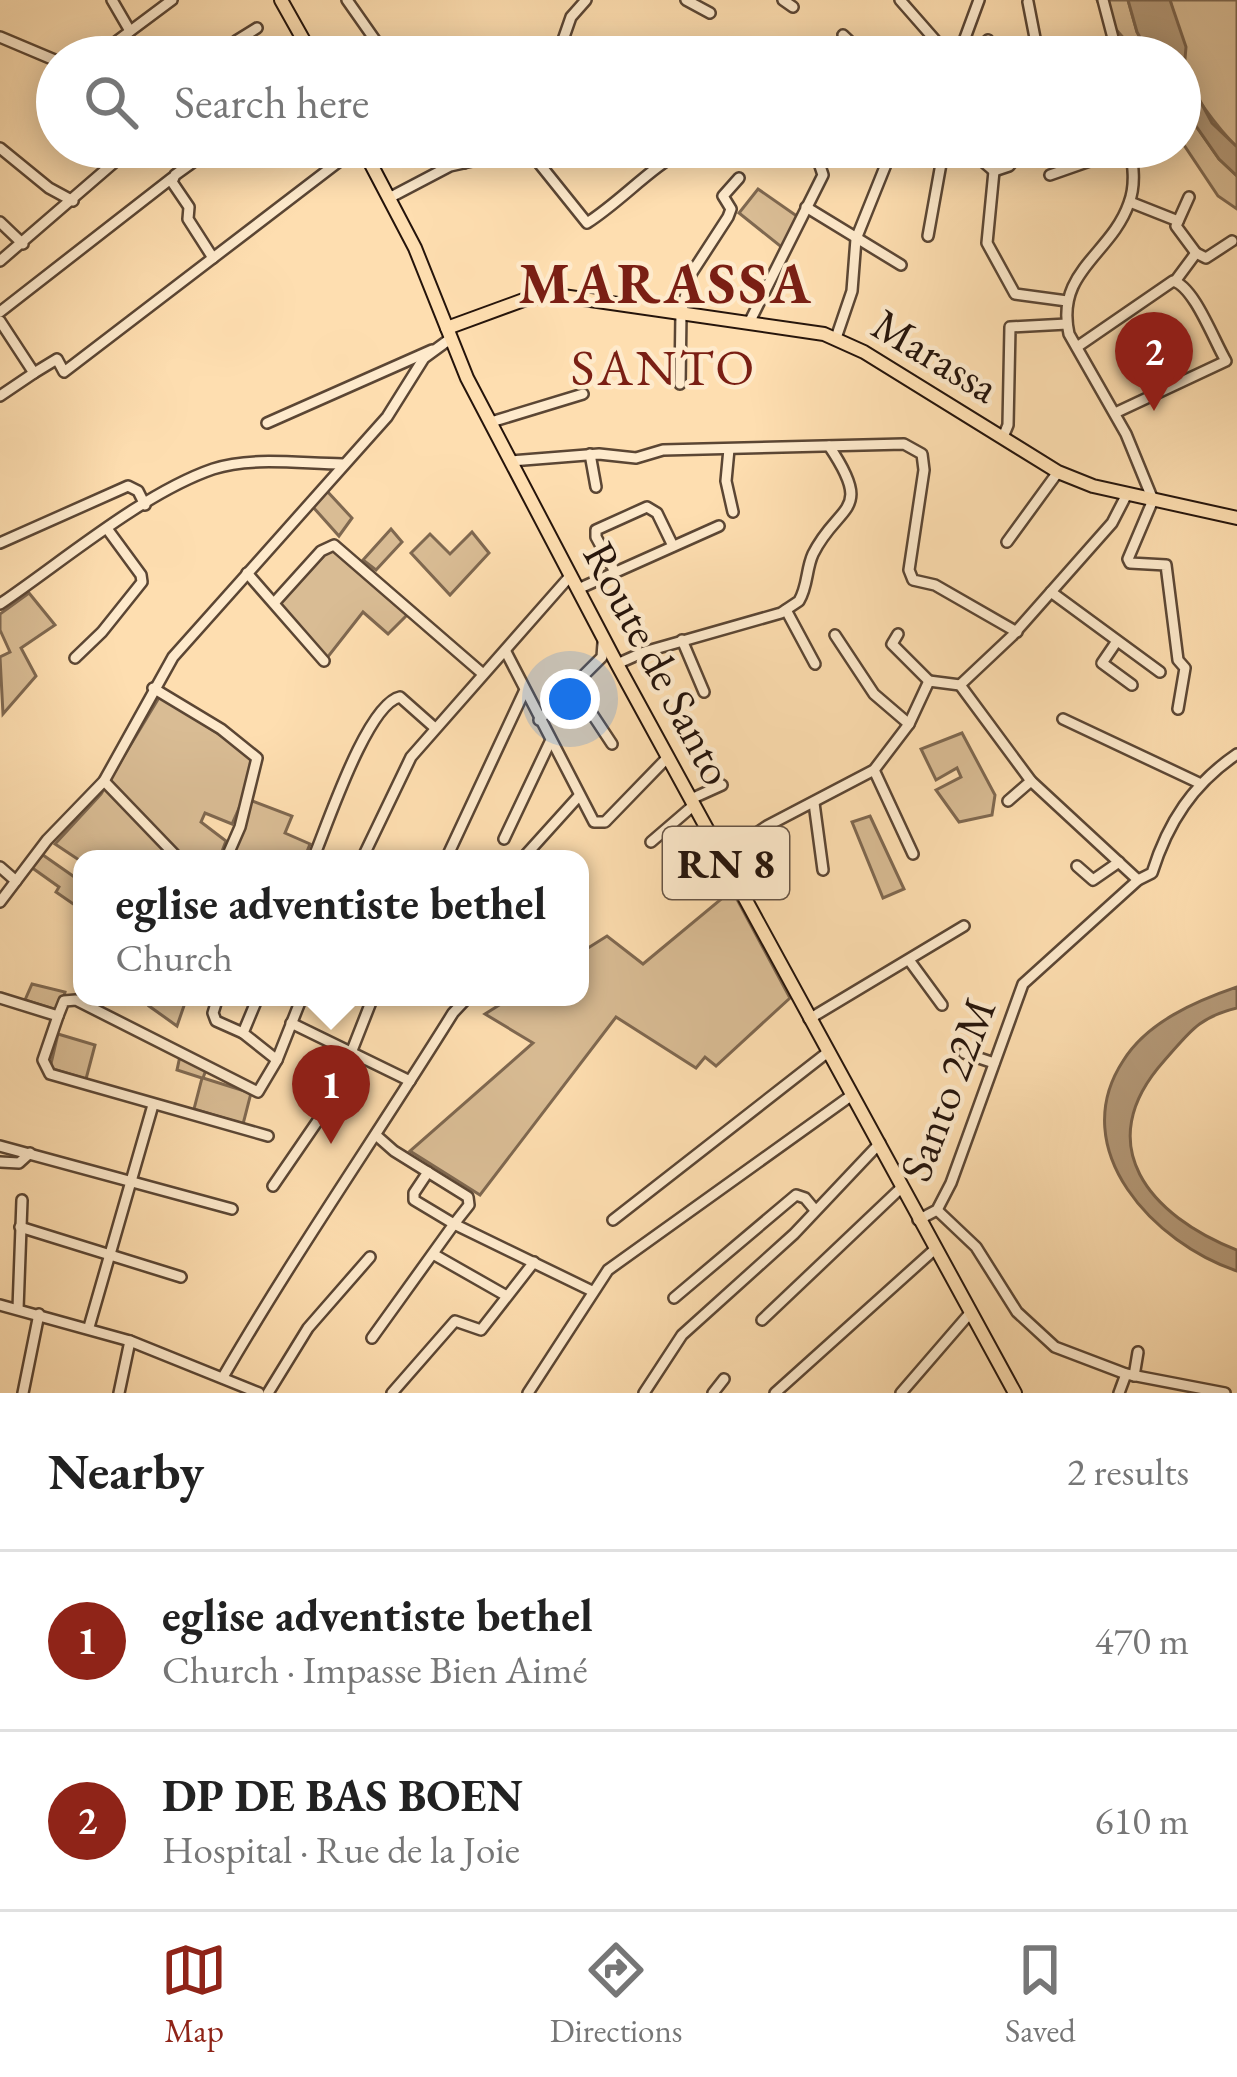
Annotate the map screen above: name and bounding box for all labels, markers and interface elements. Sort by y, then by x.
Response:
search box [36,36,1201,168]
icon: search [78,69,144,135]
text: Search here [174,73,369,131]
district label: MARASSA [518,246,814,320]
street label: Marassa [862,295,1010,415]
pin: 2 [1115,312,1193,411]
district label: SANTO [571,334,757,400]
street label: Route de Santo [571,531,747,795]
your location [540,669,600,729]
road number: RN 8 [663,827,789,899]
popup [73,850,589,1006]
text: eglise adventiste bethel [116,874,546,932]
text: Church [116,932,233,983]
street label: Santo 22M [886,989,1008,1189]
pin: 1 [292,1045,370,1144]
text: Nearby [48,1438,204,1504]
text: 2 results [1067,1446,1189,1497]
text: eglise adventiste bethel [162,1586,593,1644]
text: 1 [77,1615,97,1666]
text: 470 m [1095,1615,1189,1666]
text: Church · Impasse Bien Aimé [162,1644,588,1695]
text: DP DE BAS BOEN [162,1766,523,1824]
text: 2 [77,1795,97,1846]
text: 610 m [1095,1795,1189,1846]
text: Hospital · Rue de la Joie [162,1824,520,1875]
tab: Map [161,1937,227,2052]
tab: Directions [550,1937,683,2052]
tab: Saved [1005,1937,1076,2052]

